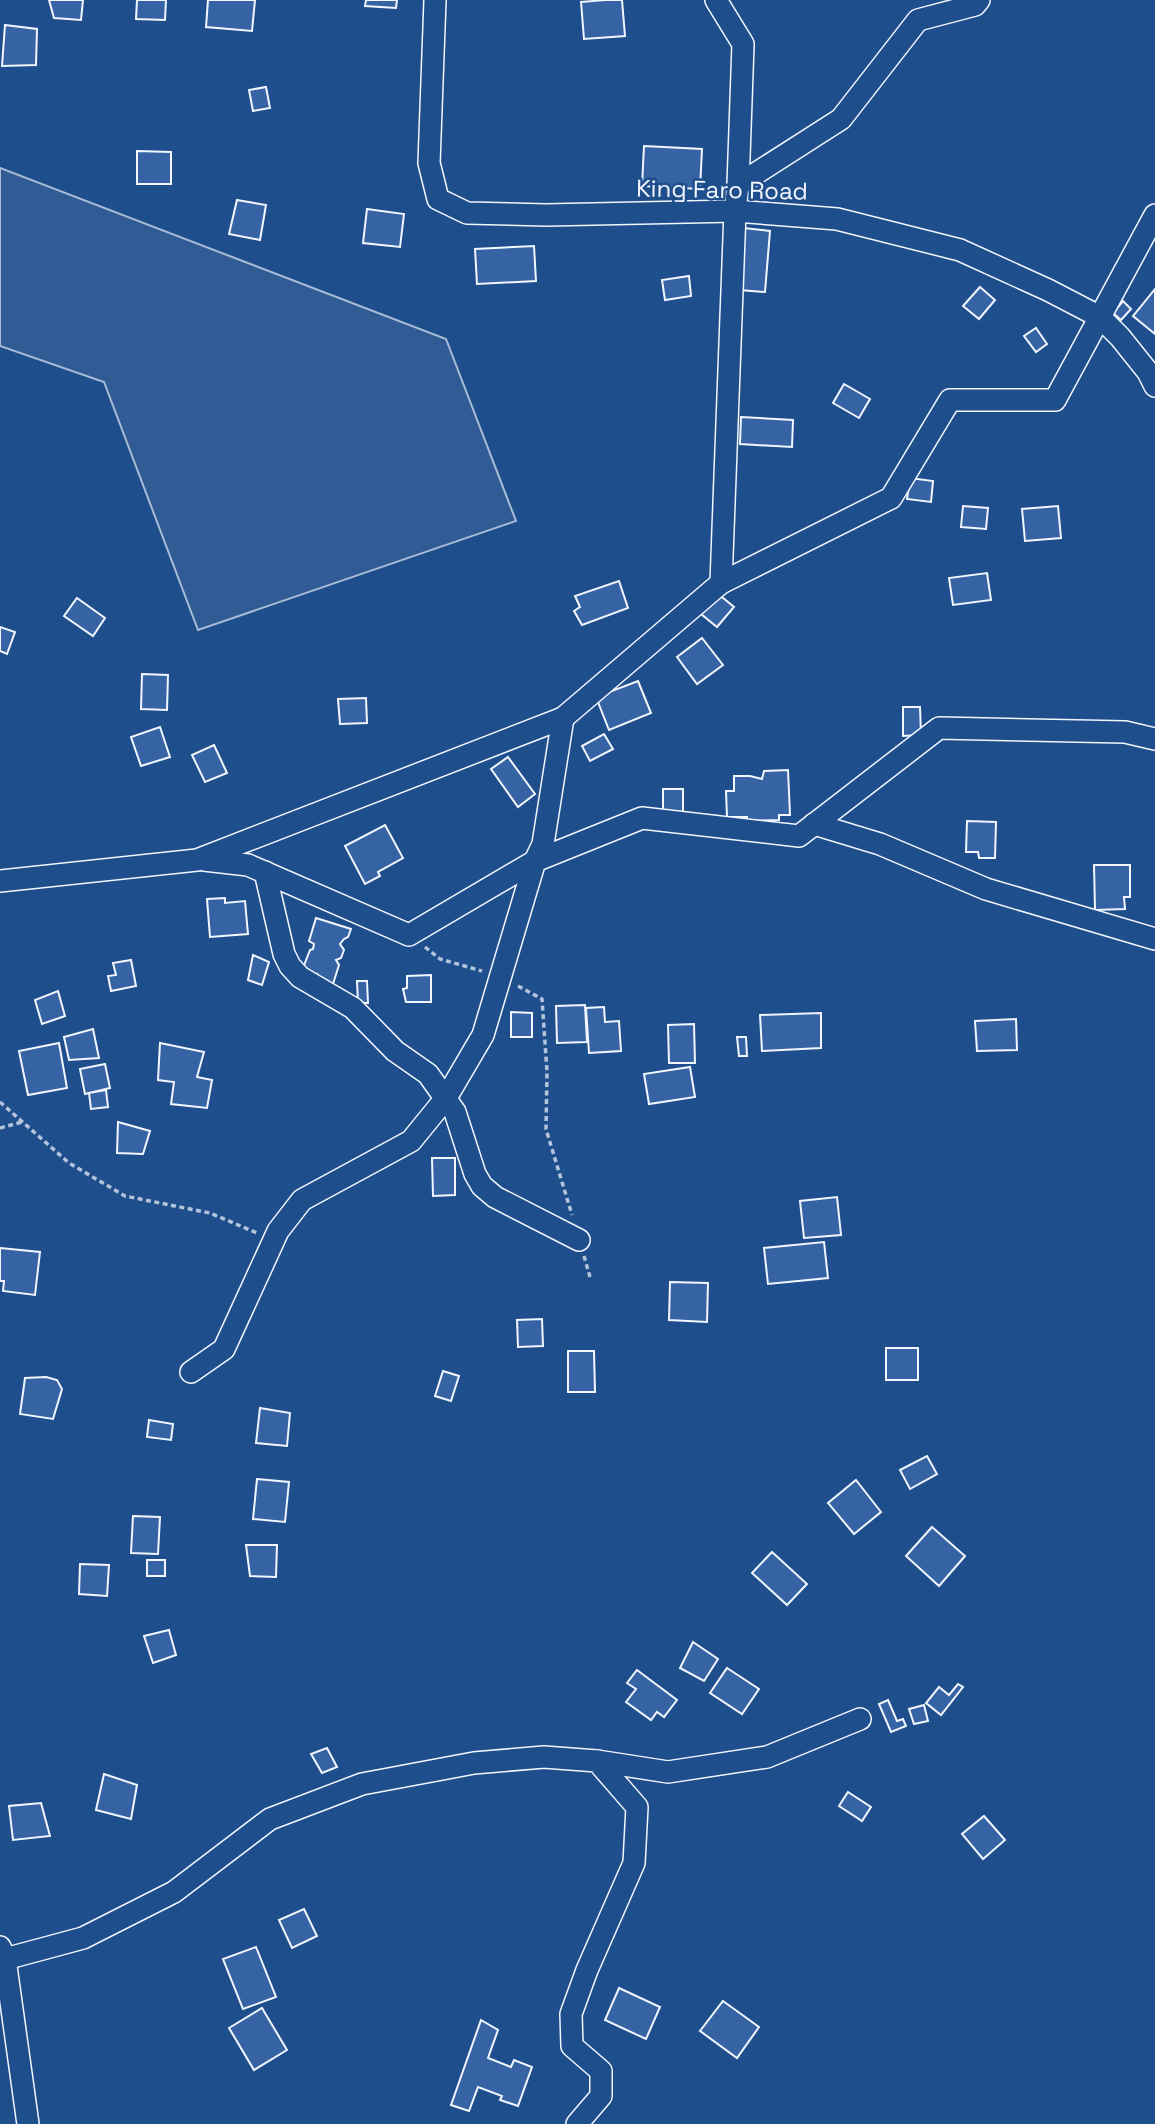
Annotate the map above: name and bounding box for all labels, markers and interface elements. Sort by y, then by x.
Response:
street label: King Faro Road [636,173,808,206]

